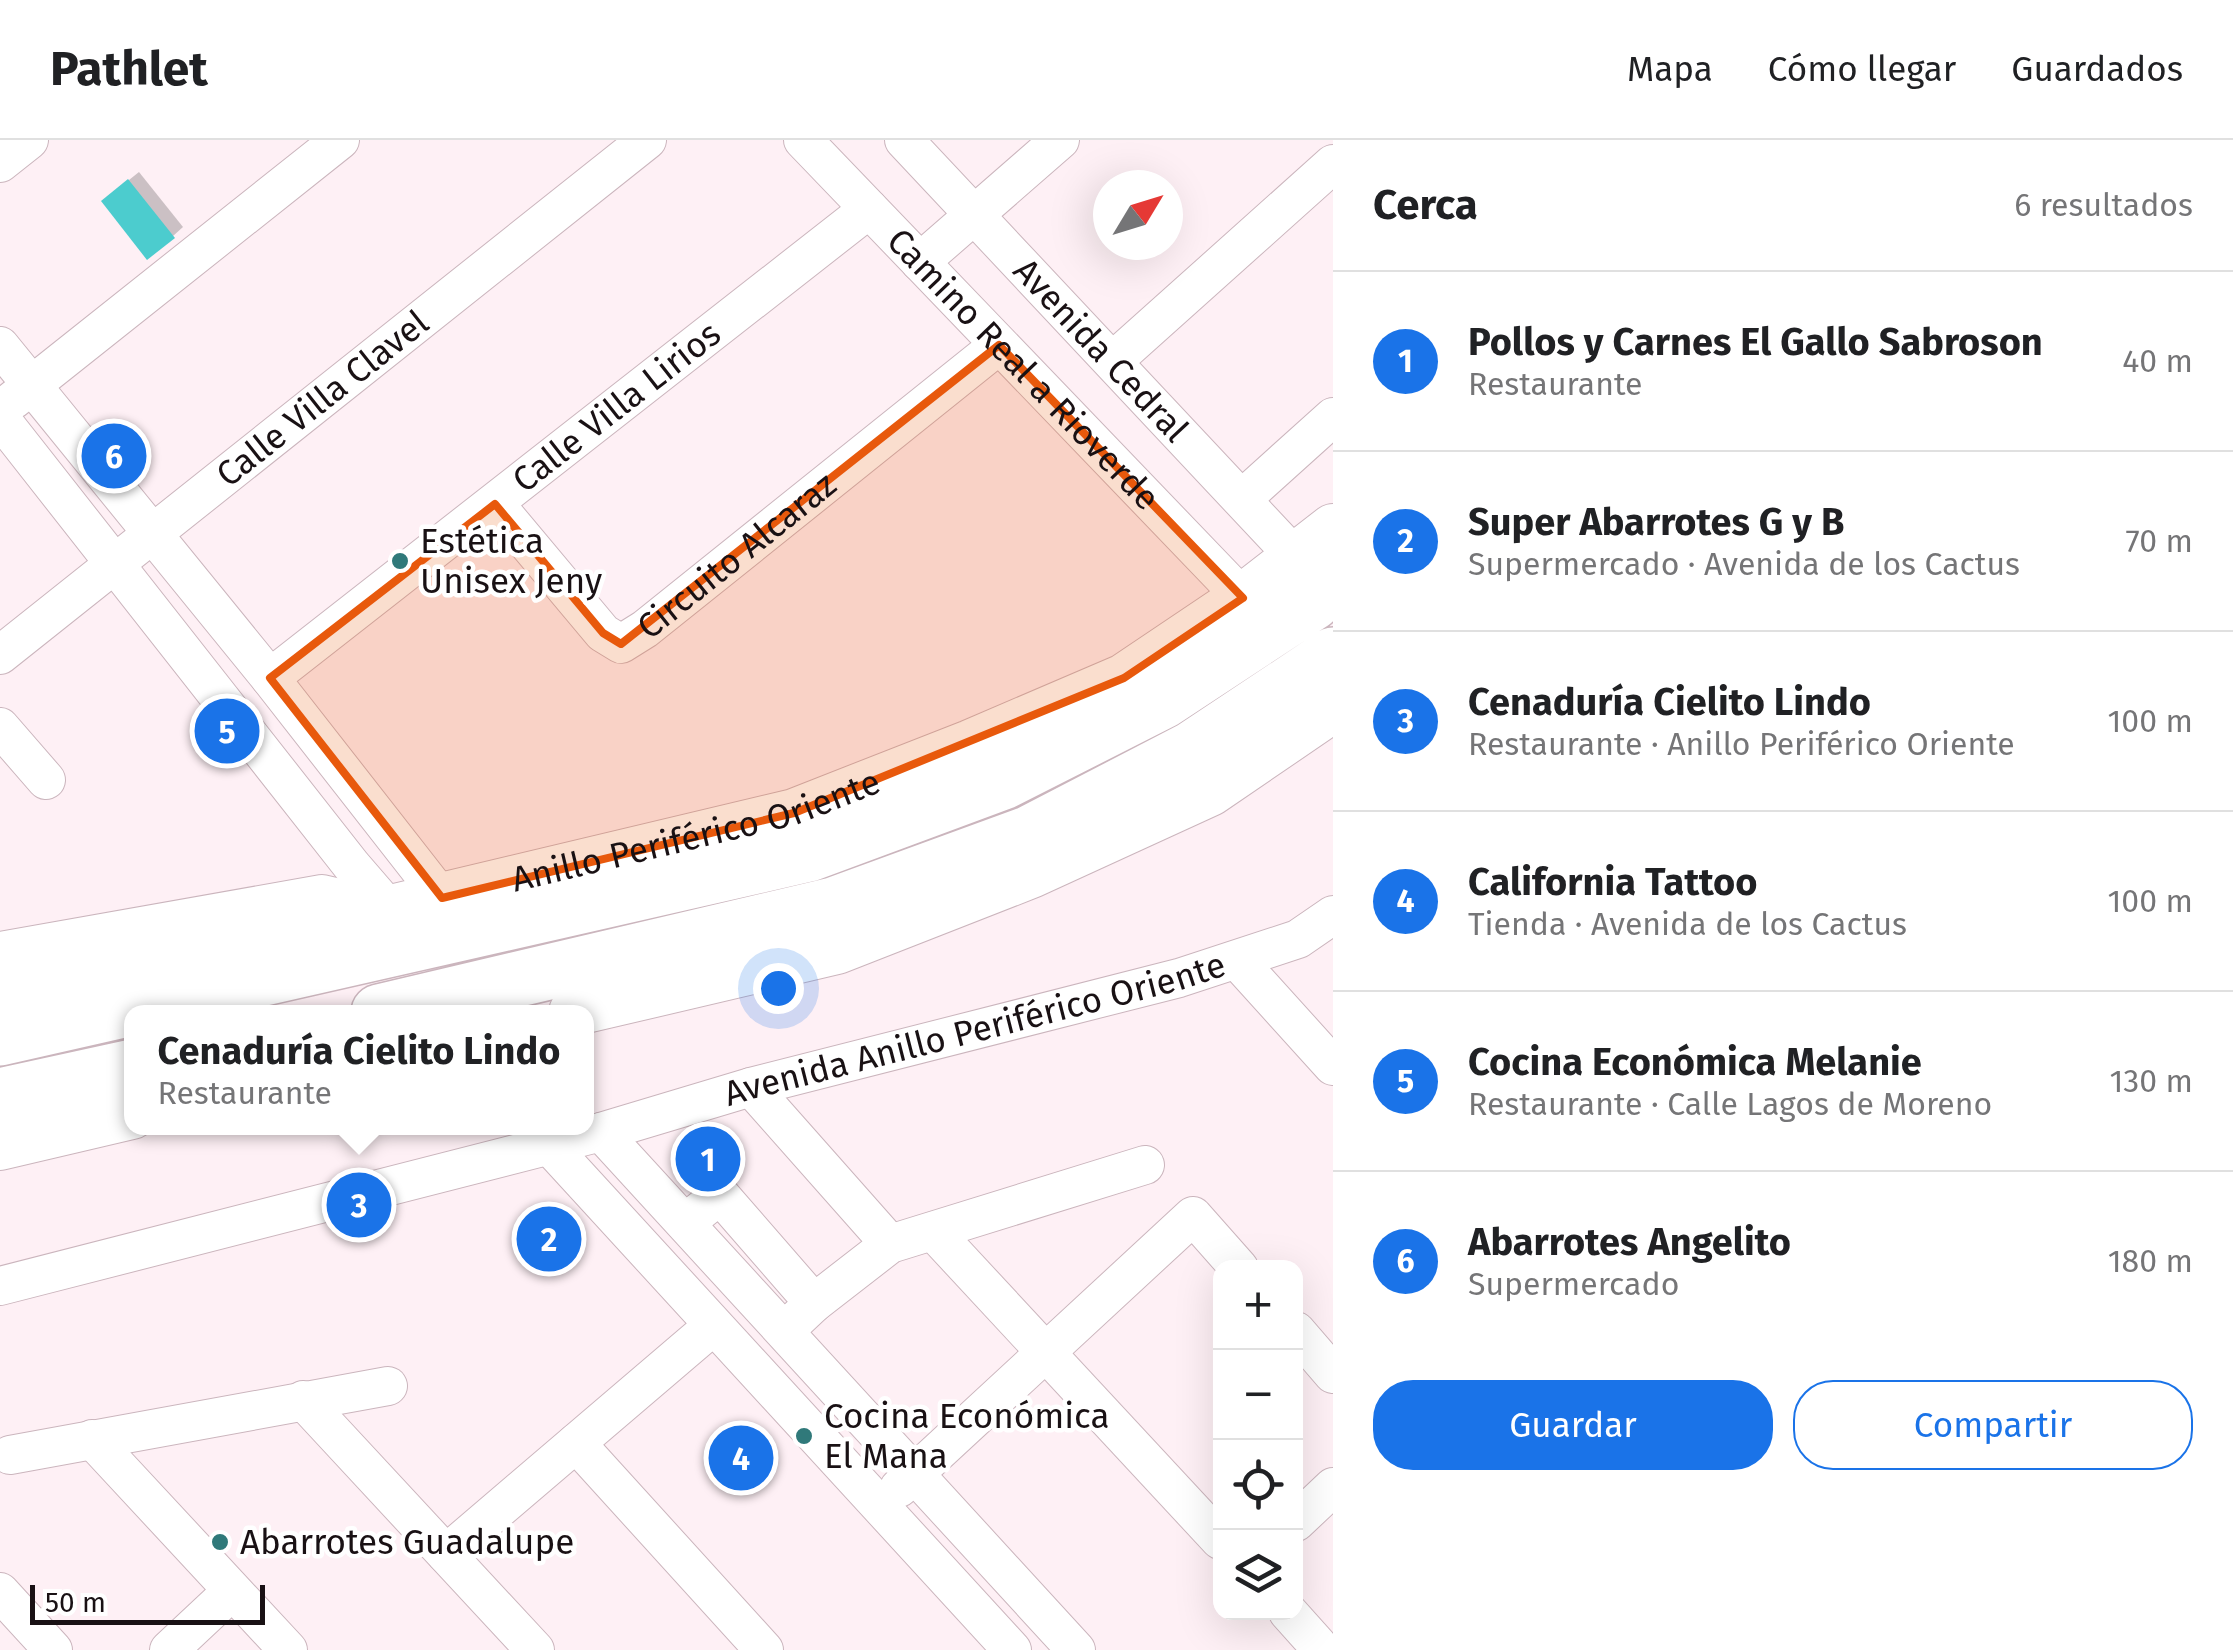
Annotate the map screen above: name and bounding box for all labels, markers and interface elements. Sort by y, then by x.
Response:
text: Pathlet [50,40,208,98]
text: Mapa [1627,48,1713,90]
text: Cómo llegar [1768,48,1956,90]
text: Guardados [2011,48,2183,90]
north arrow [1093,170,1183,260]
text: Cerca [1373,180,1478,230]
text: 6 resultados [2014,186,2193,224]
street label: Camino Real a Rioverde [878,220,1168,519]
street label: Avenida Cedral [1005,250,1197,451]
street label: Calle Villa Clavel [208,301,437,496]
street label: Calle Villa Lirios [504,312,729,501]
text: Pollos y Carnes El Gallo Sabroson [1468,319,2043,365]
text: 1 [1398,342,1413,380]
text: 40 m [2122,342,2193,380]
text: Restaurante [1468,365,1643,403]
pin: 6 [82,418,146,494]
street label: Circuito Alcaraz [629,463,844,648]
text: Super Abarrotes G y B [1468,499,1844,545]
place label: Estética Unisex Jeny [420,520,602,602]
text: 2 [1397,522,1414,560]
text: 70 m [2125,522,2193,560]
text: Supermercado · Avenida de los Cactus [1468,545,2020,583]
marker: Estética Unisex Jeny [389,550,411,572]
text: Cenaduría Cielito Lindo [1468,679,1871,725]
pin: 5 [194,694,260,768]
text: 3 [1397,702,1414,740]
text: 100 m [2108,702,2193,740]
text: Restaurante · Anillo Periférico Oriente [1468,725,2015,763]
street label: Anillo Periférico Oriente [507,760,886,901]
text: California Tattoo [1468,859,1757,905]
text: 4 [1396,882,1415,920]
text: 100 m [2108,882,2193,920]
text: Tienda · Avenida de los Cactus [1468,905,1907,943]
street label: Avenida Anillo Periférico Oriente [719,943,1231,1115]
your location [753,963,804,1014]
popup [124,1005,594,1135]
text: Cenaduría Cielito Lindo [158,1028,561,1074]
text: Cocina Económica Melanie [1468,1039,1922,1085]
text: 5 [1397,1062,1414,1100]
text: 130 m [2109,1062,2193,1100]
text: Restaurante [158,1074,332,1112]
text: Restaurante · Calle Lagos de Moreno [1468,1085,1992,1123]
pin: 1 [676,1122,740,1196]
pin: 3 [326,1168,392,1242]
pin: 2 [516,1202,582,1276]
text: Abarrotes Angelito [1468,1219,1791,1265]
text: 6 [1396,1242,1415,1280]
text: 180 m [2108,1242,2193,1280]
map controls [1213,1260,1303,1620]
button: + [1213,1260,1303,1350]
text: Supermercado [1468,1265,1679,1303]
button: − [1213,1350,1303,1440]
button: Guardar [1373,1380,1773,1470]
button: Compartir [1793,1380,2193,1470]
place label: Cocina Económica El Mana [824,1395,1110,1477]
pin: 4 [708,1420,774,1496]
marker: Cocina Económica El Mana [793,1425,815,1447]
button: locate [1213,1440,1303,1530]
place label: Abarrotes Guadalupe [240,1521,574,1563]
button: layers [1213,1530,1303,1620]
marker: Abarrotes Guadalupe [209,1531,231,1553]
scale bar [30,1580,265,1624]
text: 50 m [45,1586,106,1619]

